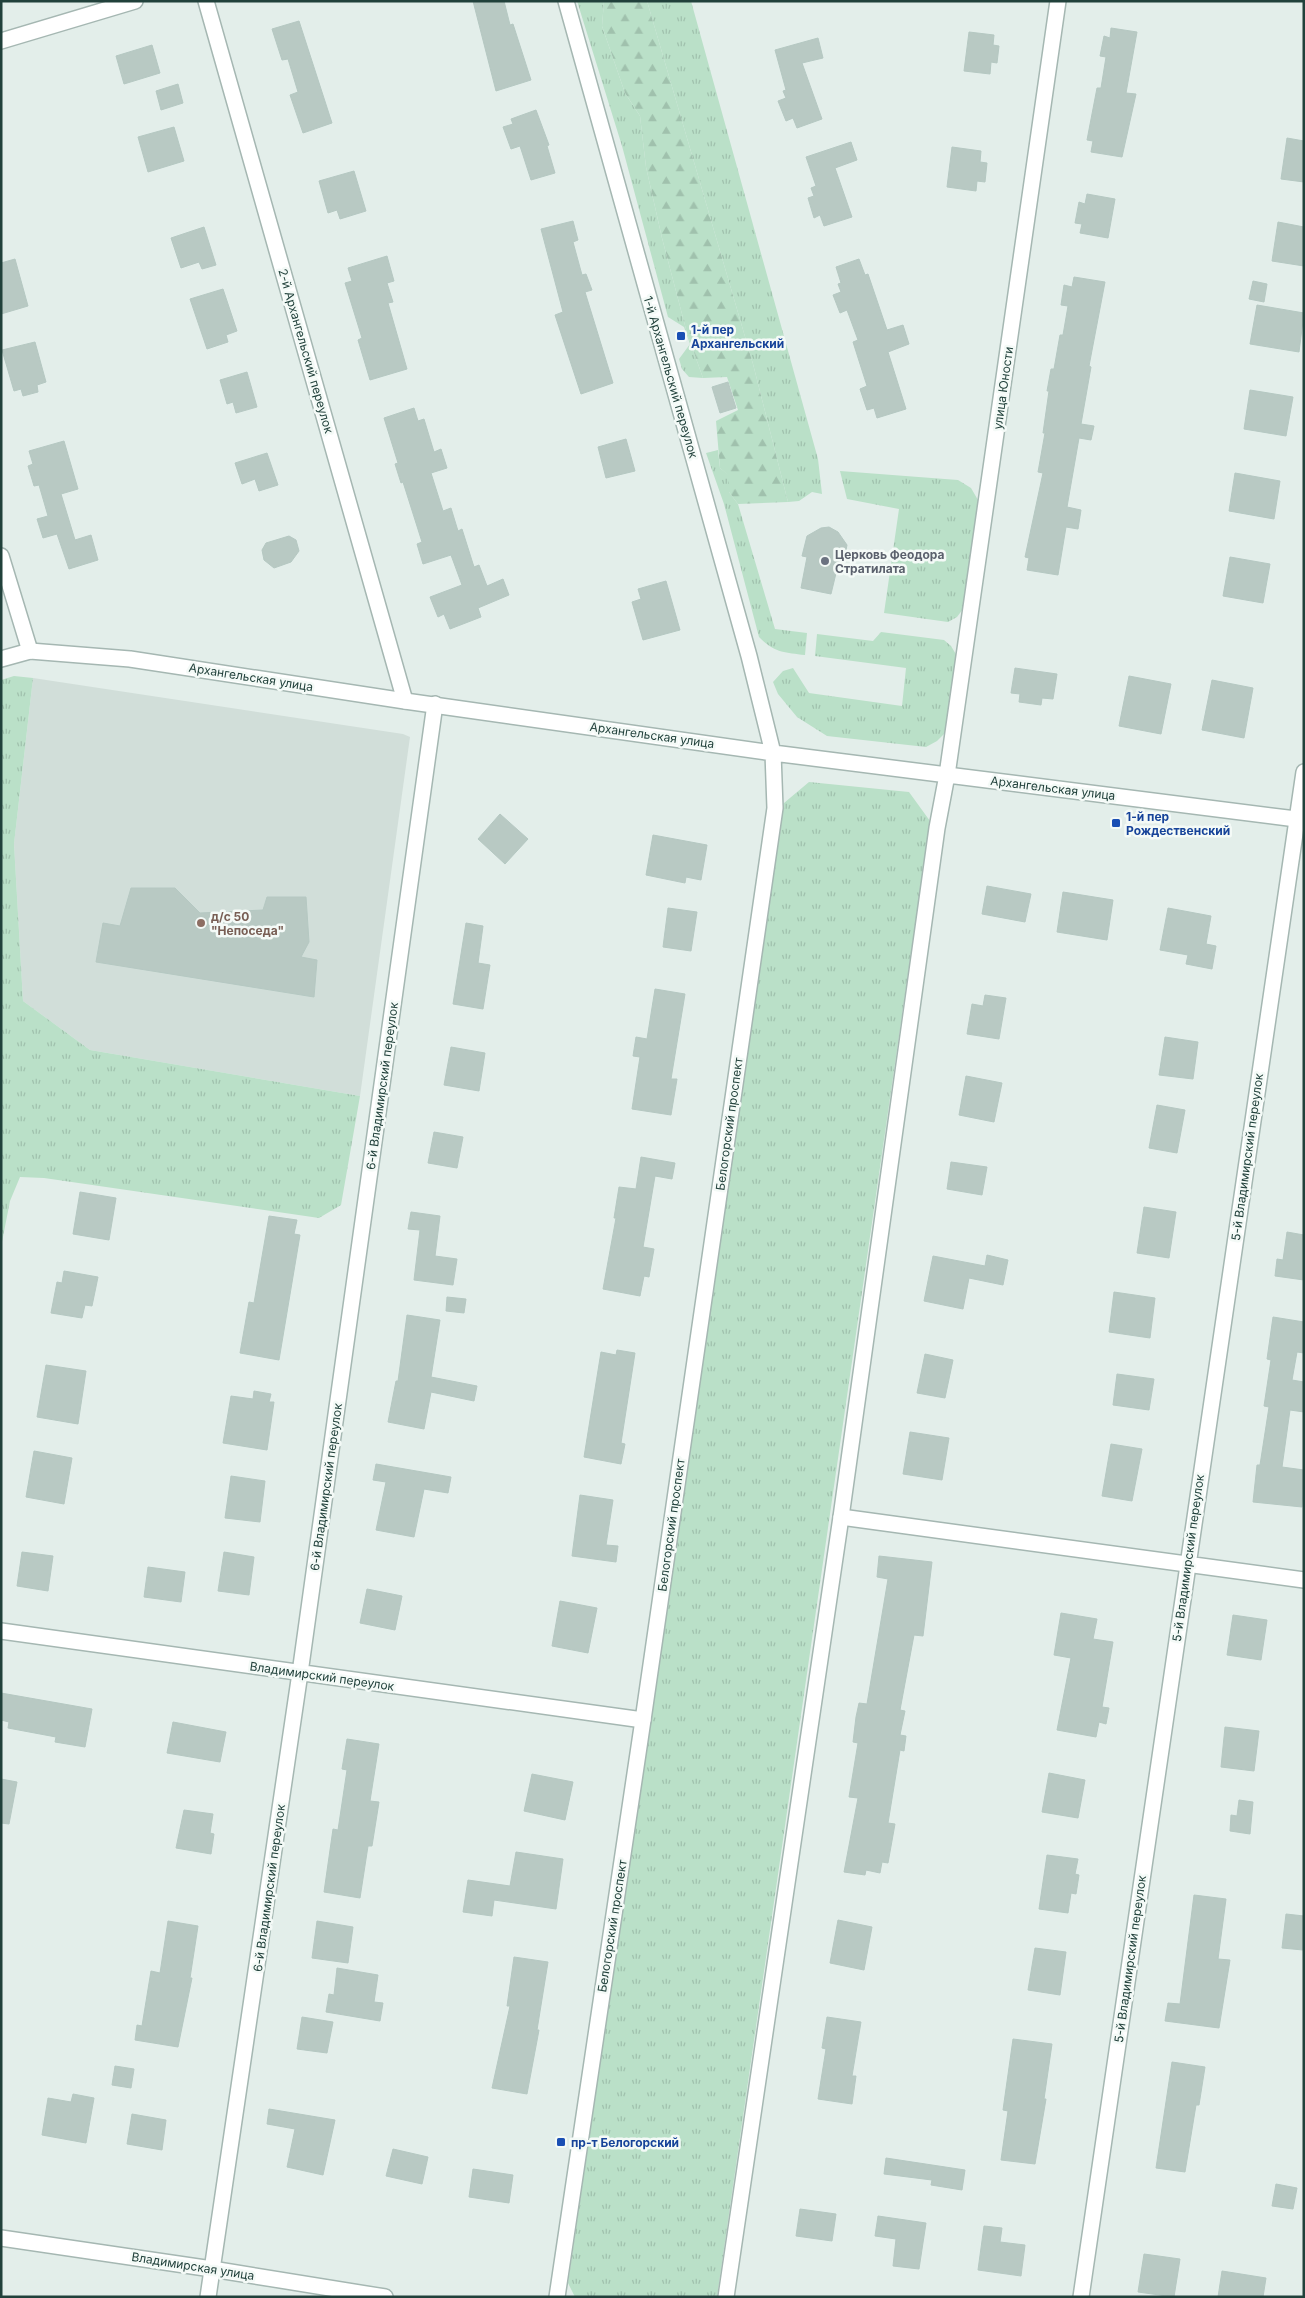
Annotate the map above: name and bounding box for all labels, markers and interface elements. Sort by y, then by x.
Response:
street label: 2-й Архангельский переулок [275,267,337,436]
street label: 1-й Архангельский переулок [641,294,702,460]
place label: 1-й пер Архангельский [691,322,784,351]
marker: 1-й пер Архангельский [675,330,687,342]
street label: улица Юности [990,346,1016,430]
place label: Церковь Феодора Стратилата [835,547,944,576]
marker: Церковь Феодора Стратилата [819,555,831,567]
street label: Архангельская улица [188,660,314,694]
street label: Архангельская улица [589,719,715,751]
street label: Архангельская улица [990,773,1116,803]
place label: 1-й пер Рождественский [1126,809,1230,838]
marker: 1-й пер Рождественский [1110,817,1122,829]
place label: д/с 50 "Непоседа" [211,909,284,938]
marker: д/с 50 "Непоседа" [195,917,207,929]
street label: 6-й Владимирский переулок [363,1001,401,1171]
street label: Белогорский проспект [712,1056,746,1191]
street label: 5-й Владимирский переулок [1228,1072,1266,1242]
street label: 6-й Владимирский переулок [307,1402,345,1572]
street label: Белогорский проспект [654,1457,688,1592]
street label: 5-й Владимирский переулок [1169,1473,1207,1643]
street label: Владимирский переулок [249,1658,396,1694]
street label: 6-й Владимирский переулок [250,1803,288,1973]
street label: Белогорский проспект [594,1858,630,1993]
street label: 5-й Владимирский переулок [1111,1874,1149,2044]
place label: пр-т Белогорский [571,2135,679,2150]
marker: пр-т Белогорский [555,2136,567,2148]
street label: Владимирская улица [131,2249,255,2283]

